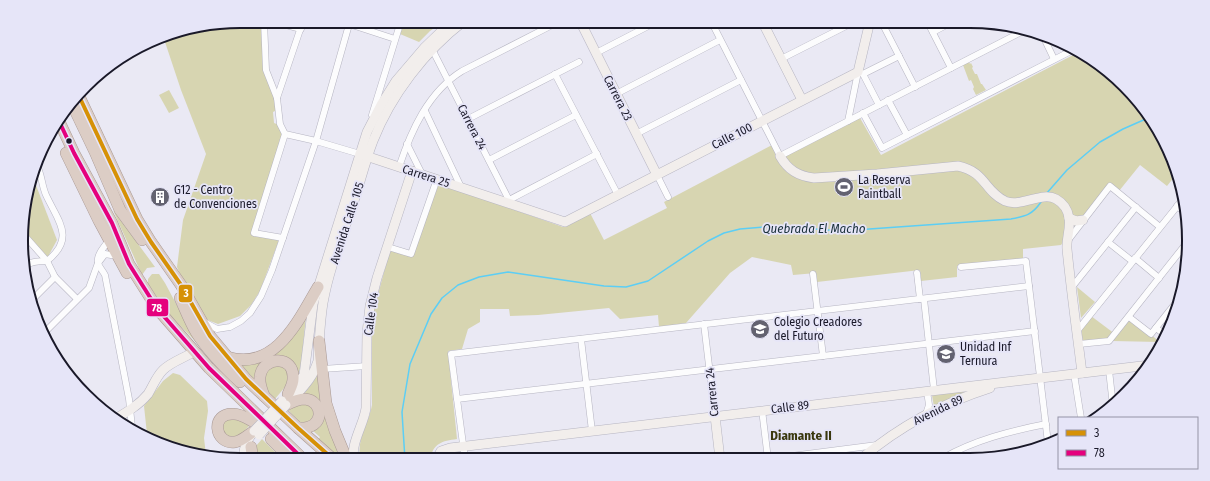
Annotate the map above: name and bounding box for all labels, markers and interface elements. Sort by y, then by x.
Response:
street label: Carrera 23 [601,73,635,123]
street label: Carrera 24 [455,102,489,152]
street label: Calle 100 [709,120,755,152]
unlabelled marker [64,136,74,146]
street label: Carrera 25 [400,162,452,190]
place label: La Reserva Paintball [858,173,911,201]
sports icon: La Reserva Paintball [833,176,855,198]
street label: Avenida Calle 105 [327,180,367,266]
place label: G12 - Centro de Convenciones [174,183,257,211]
building icon: G12 - Centro de Convenciones [149,186,171,208]
water label: Quebrada El Macho [763,221,866,236]
line badge: 3 [178,284,193,303]
text: 3 [182,287,189,300]
street label: Calle 104 [361,291,381,337]
line badge: 78 [146,298,169,317]
text: 78 [152,302,162,315]
place label: Colegio Creadores del Futuro [774,315,862,343]
school or university icon: Colegio Creadores del Futuro [749,318,771,340]
place label: Unidad Inf Ternura [960,340,1012,368]
school or university icon: Unidad Inf Ternura [935,343,957,365]
street label: Carrera 24 [702,367,722,417]
street label: Avenida 89 [911,392,965,428]
street label: Calle 89 [770,398,810,416]
legend [1058,417,1198,469]
text: 3 [1094,426,1099,440]
district label: Diamante II [770,428,832,443]
text: 78 [1094,446,1105,460]

